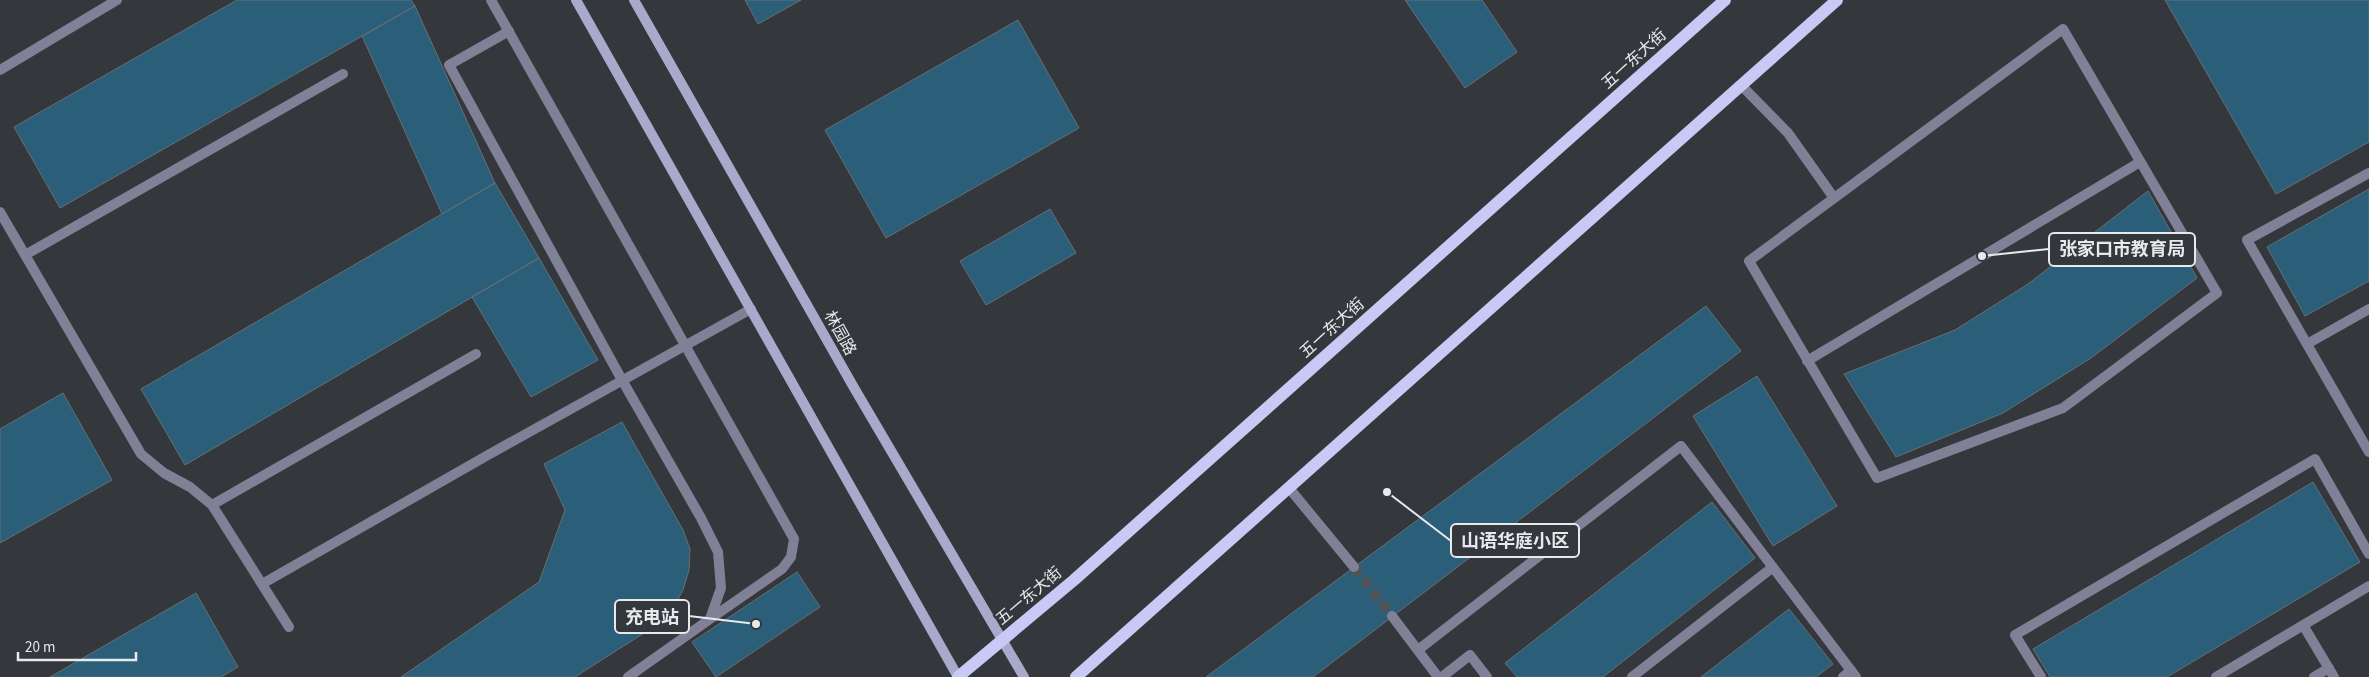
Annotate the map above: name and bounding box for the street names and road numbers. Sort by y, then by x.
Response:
street label: 五一东大街 [1597,24,1671,94]
street label: 五一东大街 [1295,293,1369,363]
street label: 林园路 [819,307,861,359]
street label: 五一东大街 [991,562,1067,630]

